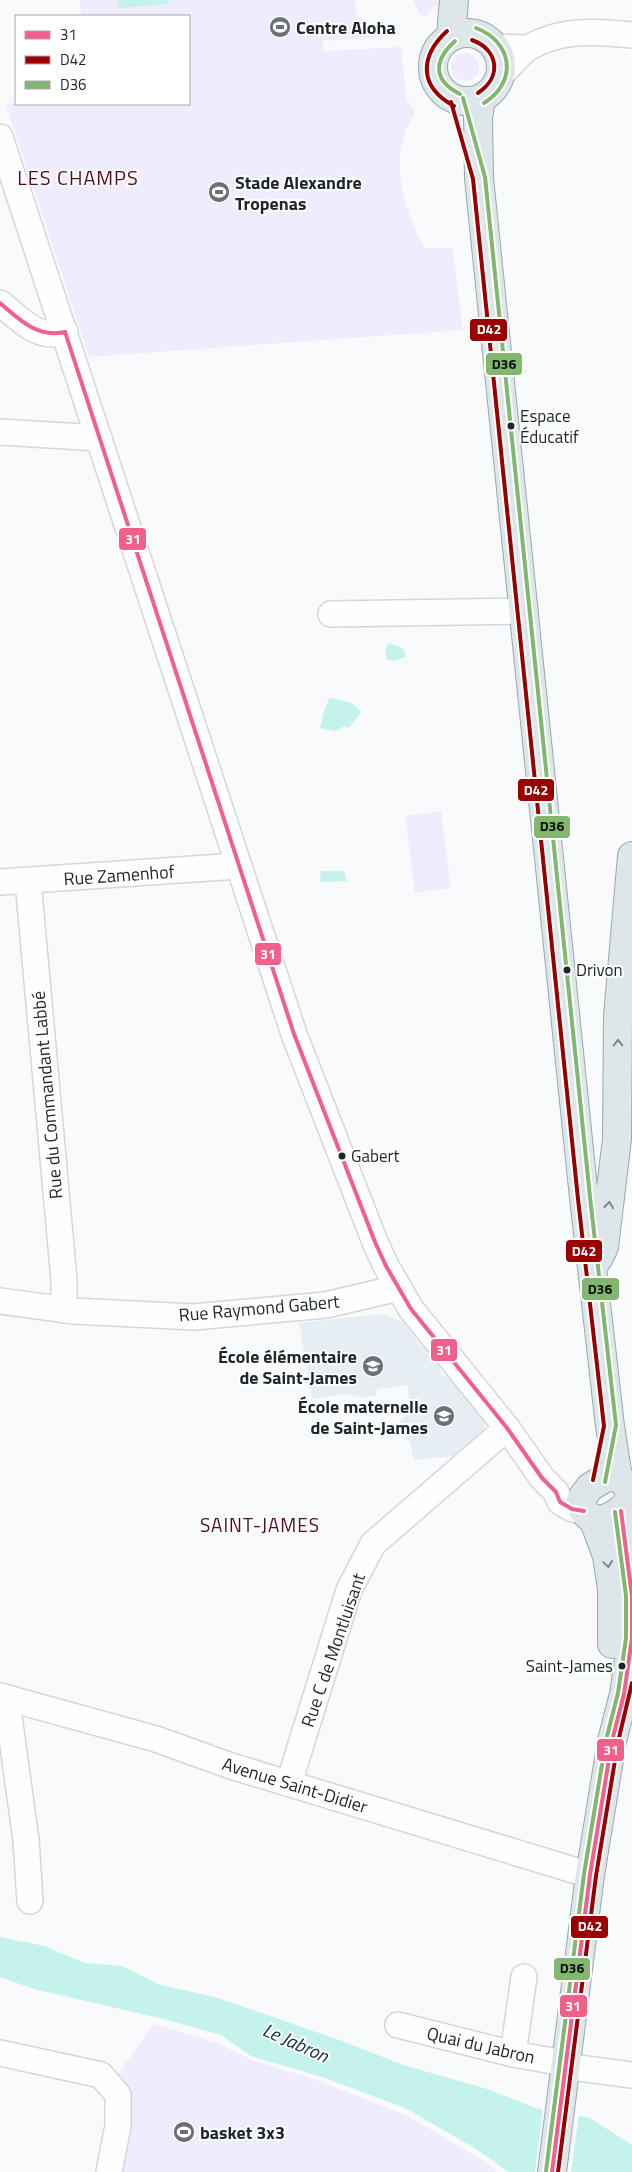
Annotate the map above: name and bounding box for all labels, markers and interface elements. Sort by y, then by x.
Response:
place label: Centre Aloha [296,14,396,41]
legend [15,15,190,105]
sports icon: Centre Aloha [268,15,292,39]
text: 31 [60,23,77,46]
text: D42 [60,48,86,71]
text: D36 [60,73,86,96]
district label: LES CHAMPS [17,162,139,193]
place label: Stade Alexandre Tropenas [235,169,362,217]
sports icon: Stade Alexandre Tropenas [207,180,231,204]
line badge: D42 [469,318,508,342]
text: D42 [477,318,501,339]
line badge: D36 [485,352,523,376]
text: D36 [492,353,516,374]
place label: Espace Éducatif [520,403,579,450]
marker: Espace Éducatif [506,421,516,431]
line badge: 31 [118,527,147,551]
text: 31 [125,528,141,549]
line badge: D42 [517,778,555,802]
text: D42 [524,779,548,800]
line badge: D36 [533,815,571,839]
text: D36 [540,815,564,836]
street label: Rue Zamenhof [63,858,175,892]
line badge: 31 [254,942,282,966]
text: 31 [260,943,276,964]
place label: Drivon [576,957,623,983]
marker: Drivon [562,965,572,975]
street label: Rue du Commandant Labbé [24,990,70,1200]
one-way arrow [613,1039,623,1047]
place label: Gabert [351,1143,399,1169]
marker: Gabert [337,1151,347,1161]
one-way arrow [603,1201,614,1209]
line badge: D42 [565,1239,603,1263]
text: D42 [572,1240,596,1261]
line badge: D36 [581,1277,620,1301]
text: D36 [588,1278,612,1299]
street label: Rue Raymond Gabert [177,1287,341,1328]
line badge: 31 [430,1338,458,1362]
text: 31 [436,1339,452,1360]
place label: École élémentaire de Saint-James [218,1343,357,1391]
school or university icon: École élémentaire de Saint-James [361,1354,385,1378]
place label: École maternelle de Saint-James [298,1393,428,1441]
school or university icon: École maternelle de Saint-James [432,1404,456,1428]
district label: SAINT-JAMES [200,1510,320,1539]
one-way arrow [603,1560,613,1569]
street label: Rue C de Montluisant [294,1569,372,1731]
place label: Saint-James [526,1653,613,1679]
marker: Saint-James [617,1661,627,1671]
line badge: 31 [596,1738,625,1762]
text: 31 [603,1739,619,1760]
street label: Avenue Saint-Didier [219,1750,371,1820]
line badge: D42 [570,1915,609,1939]
text: D42 [578,1915,602,1936]
line badge: D36 [553,1957,591,1981]
text: D36 [560,1957,584,1978]
line badge: 31 [559,1994,588,2018]
text: 31 [565,1995,581,2016]
water label: Le Jabron [258,2015,334,2070]
street label: Quai du Jabron [424,2019,538,2071]
place label: basket 3x3 [200,2119,285,2146]
sports icon: basket 3x3 [172,2120,196,2144]

